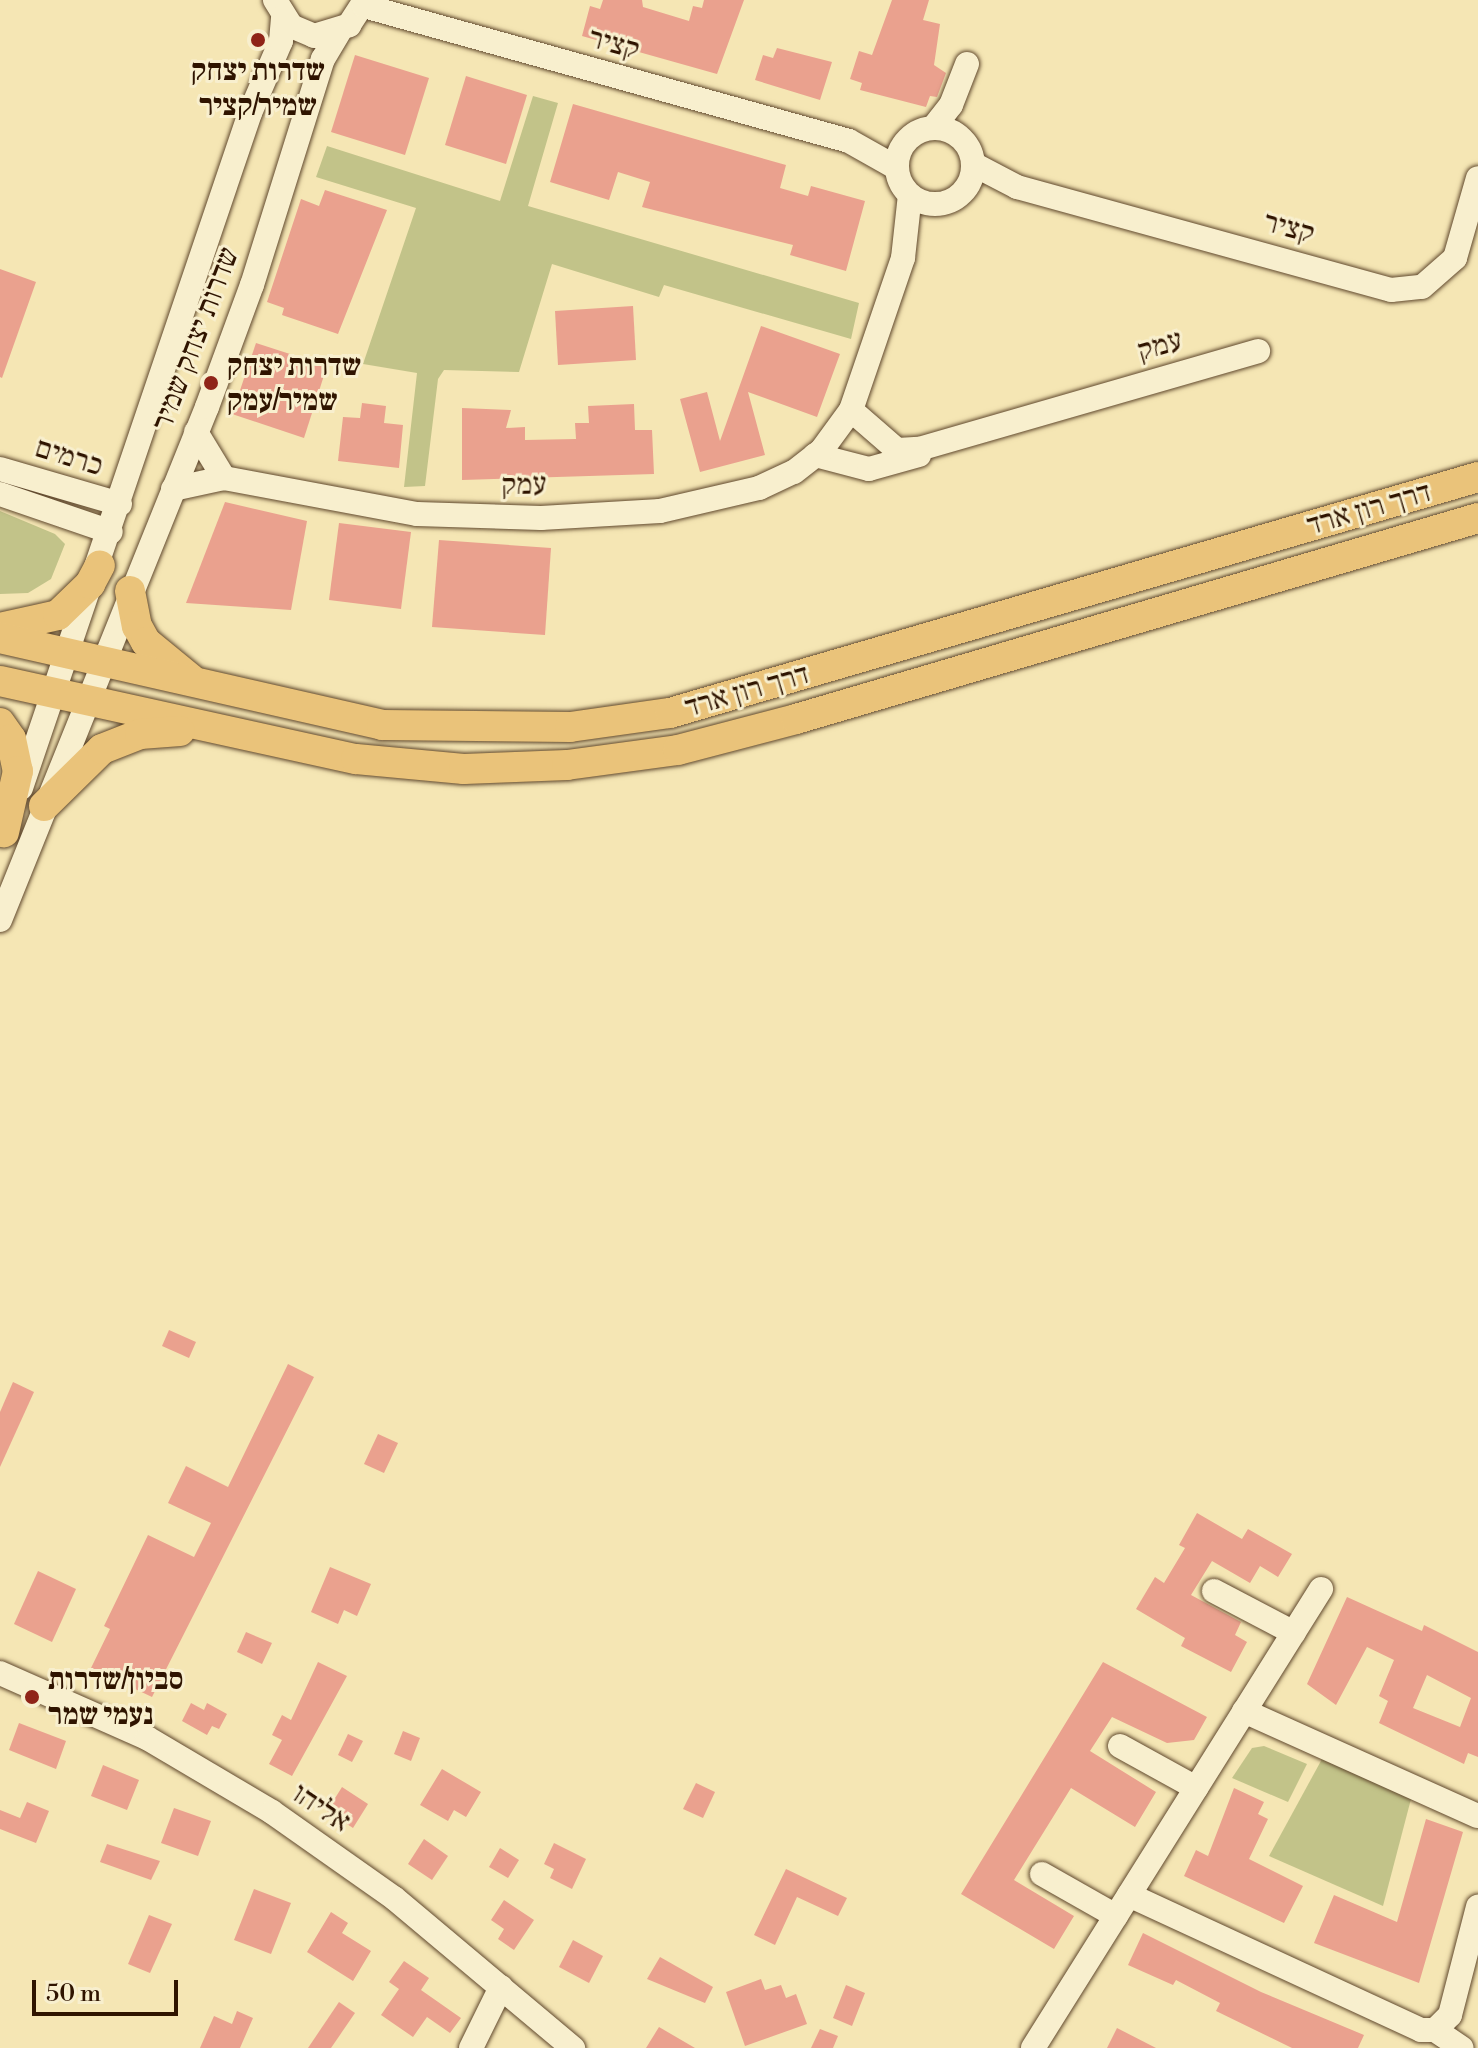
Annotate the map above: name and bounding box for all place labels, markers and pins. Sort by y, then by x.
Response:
marker: שדרות יצחק שמיר/קציר [249,31,267,49]
place label: שדרות יצחק שמיר/קציר [191,53,325,124]
place label: שדרות יצחק שמיר/עמק [227,348,361,418]
marker: שדרות יצחק שמיר/עמק [202,374,220,392]
place label: סביון/שדרות נעמי שמר [48,1662,183,1732]
marker: סביון/שדרות נעמי שמר [23,1688,41,1706]

